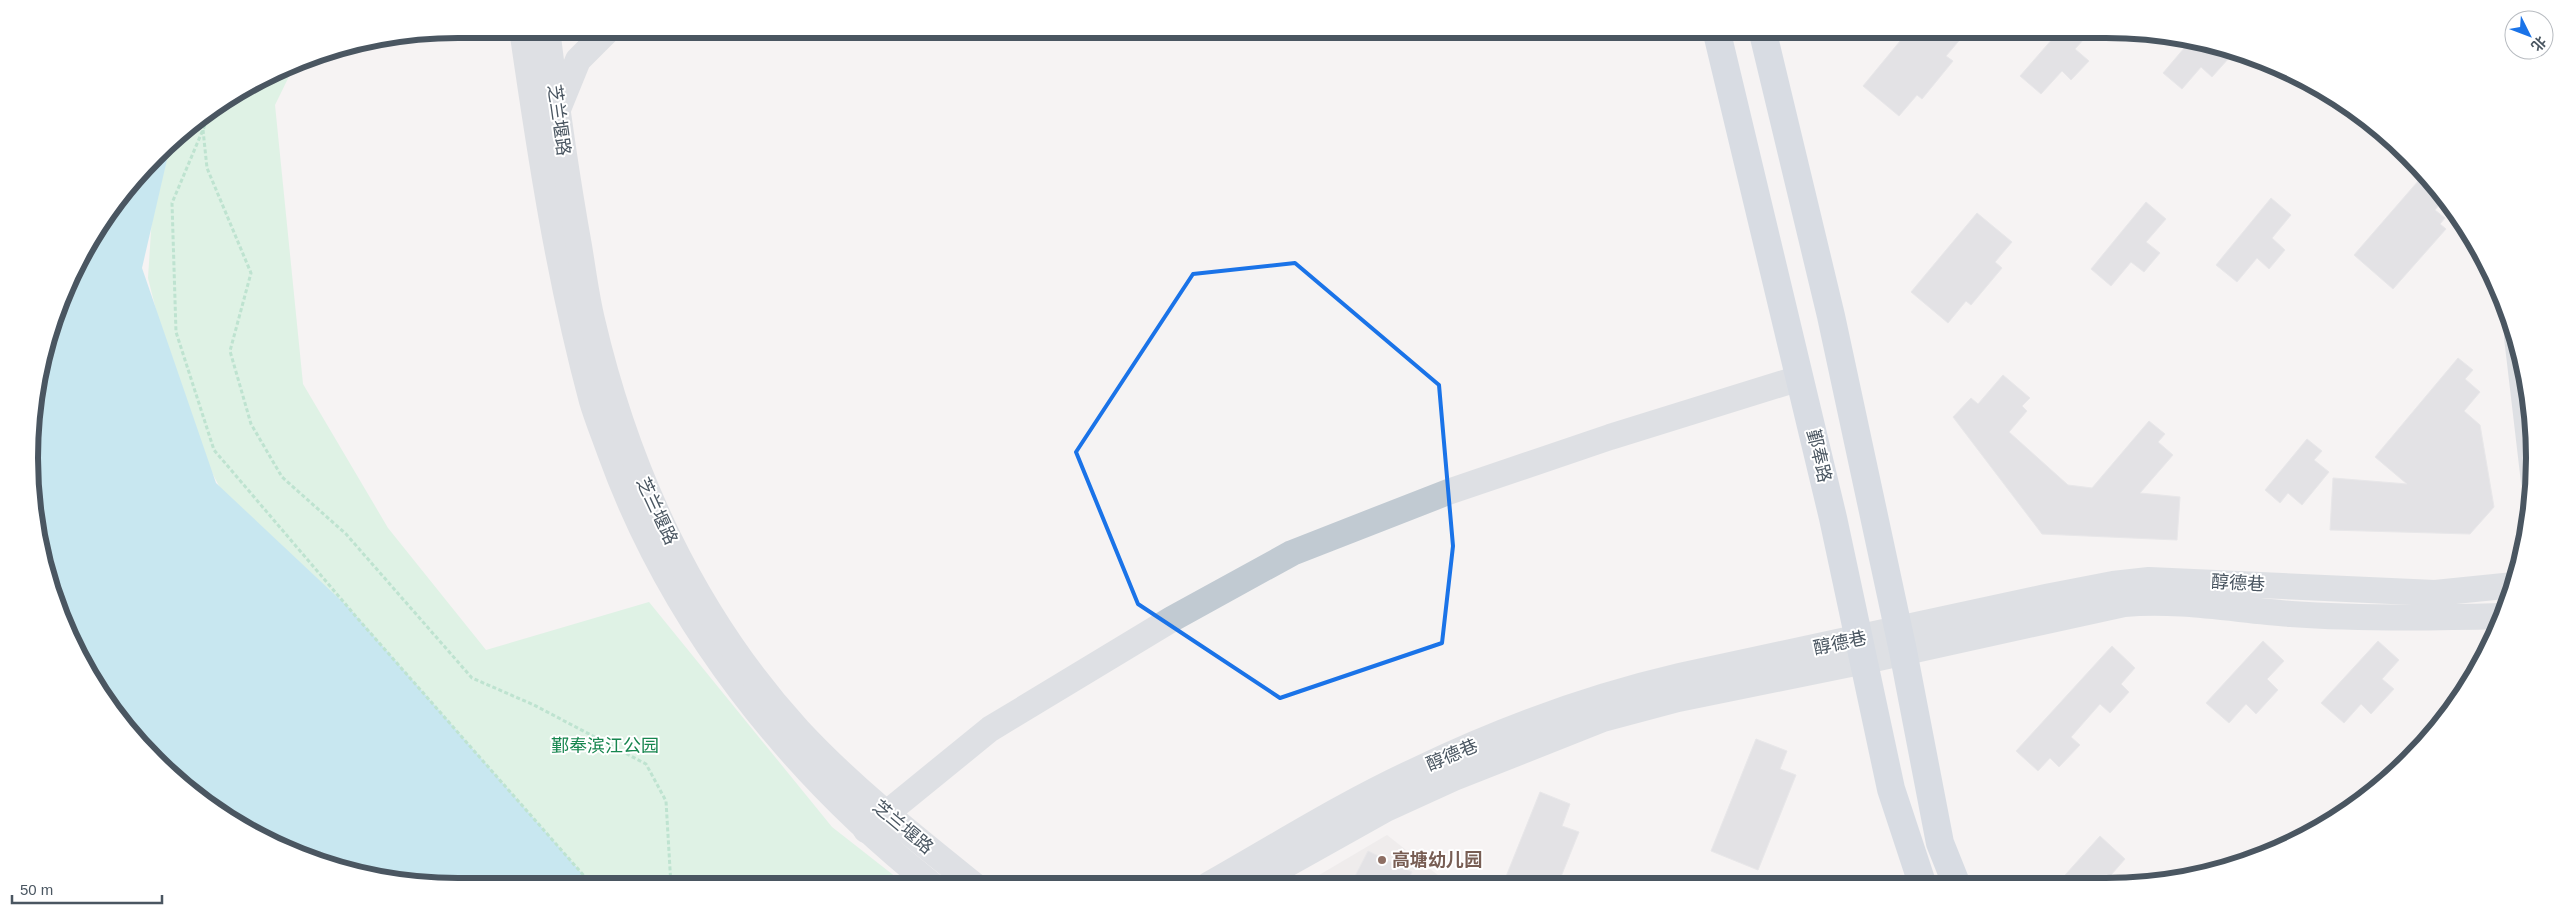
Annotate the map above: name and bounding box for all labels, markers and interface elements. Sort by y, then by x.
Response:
north arrow [2504,10,2554,60]
text: 北 [2528,33,2549,54]
street label: 芝兰堰路 [544,83,574,157]
street label: 鄞奉路 [1803,427,1835,485]
street label: 芝兰堰路 [633,474,681,548]
street label: 醇德巷 [2211,572,2265,594]
street label: 醇德巷 [1812,628,1868,658]
street label: 醇德巷 [1423,735,1481,775]
park label: 鄞奉滨江公园 [551,736,659,756]
street label: 芝兰堰路 [869,796,937,858]
place label: 高塘幼儿园 [1392,850,1482,870]
marker: 高塘幼儿园 [1376,854,1388,866]
scale bar [12,872,162,904]
text: 50 m [20,881,53,898]

